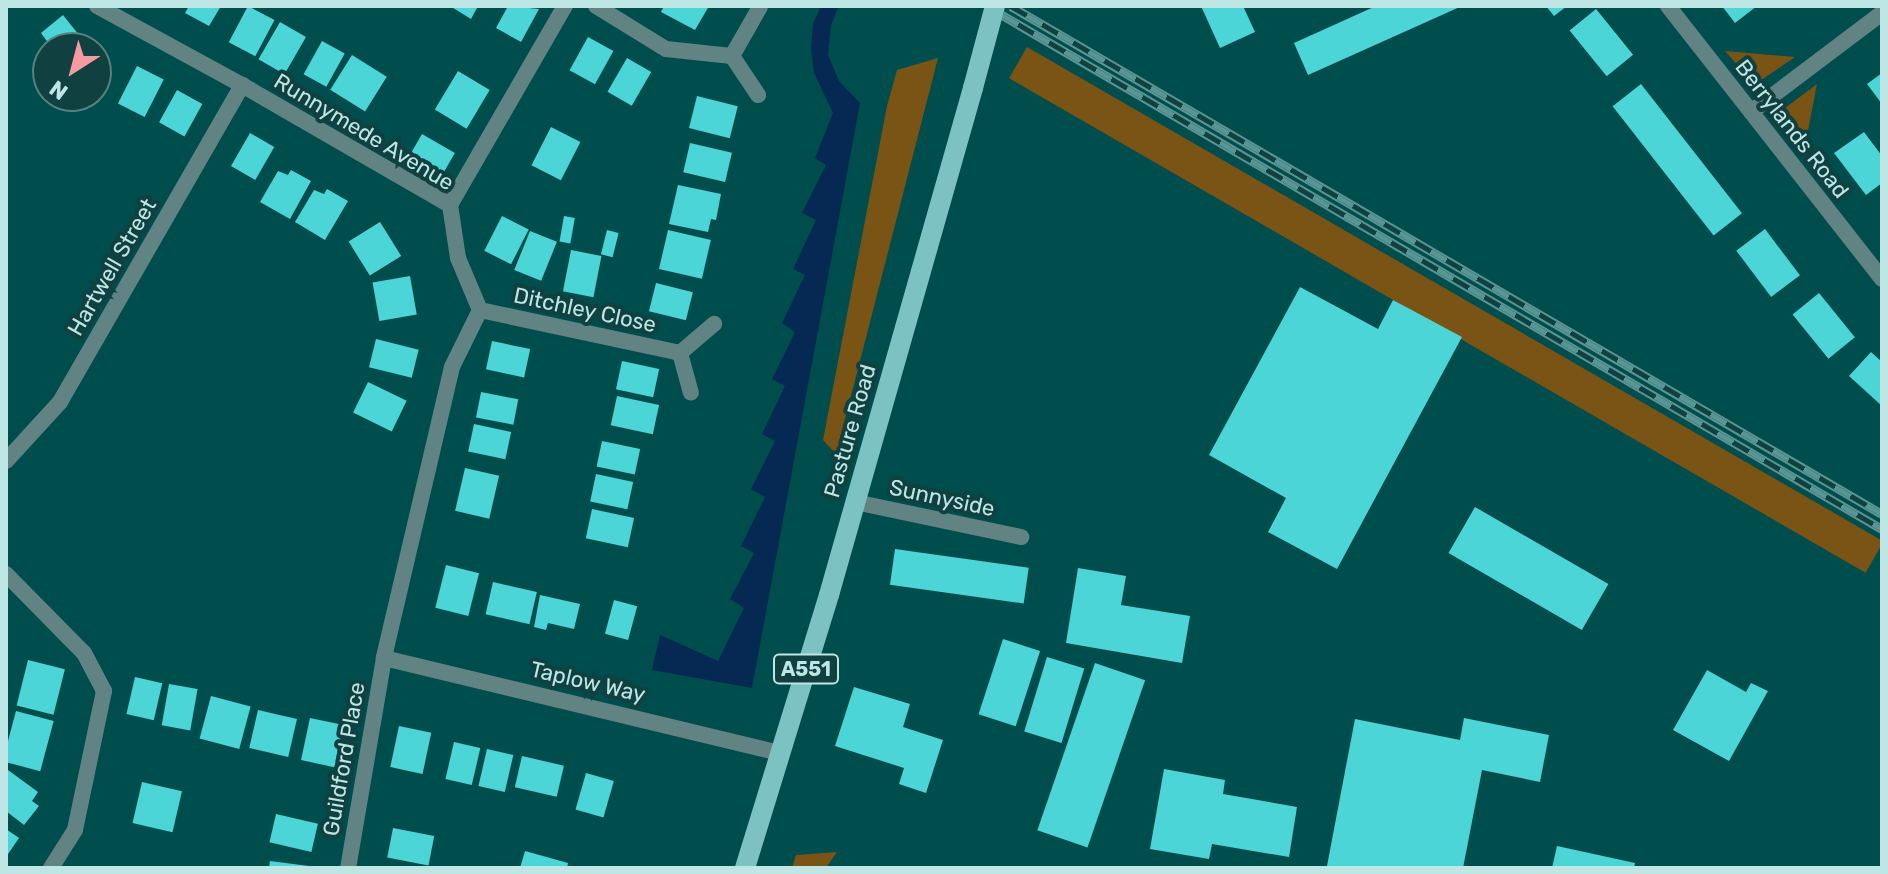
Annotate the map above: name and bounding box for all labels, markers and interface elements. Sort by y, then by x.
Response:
north arrow [32,32,112,112]
street label: Berrylands Road [1730,54,1854,204]
street label: Runnymede Avenue [269,68,459,196]
text: N [44,75,73,106]
street label: Hartwell Street [62,194,162,340]
street label: Ditchley Close [511,282,659,338]
street label: Pasture Road [818,361,882,501]
street label: Sunnyside [887,474,997,522]
road number: A551 [772,653,840,685]
street label: Taplow Way [528,656,648,708]
street label: Guildford Place [317,680,371,838]

